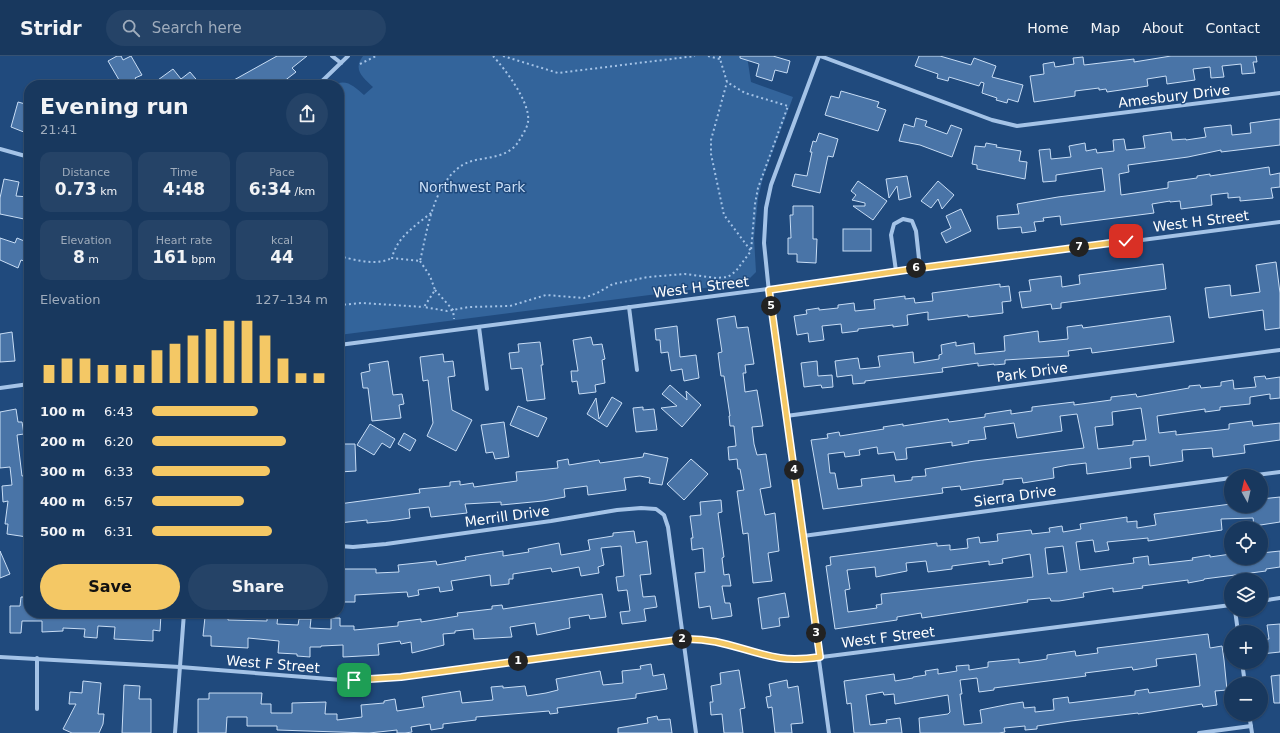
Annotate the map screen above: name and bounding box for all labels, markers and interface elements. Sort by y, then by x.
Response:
search box [106,10,386,46]
text: Stridr [20,17,82,39]
icon: search [120,17,142,39]
text: Search here [152,19,242,37]
text: Home [1027,20,1069,36]
text: Map [1091,20,1120,36]
text: About [1142,20,1184,36]
text: Contact [1206,20,1260,36]
street label: Amesbury Drive [1117,81,1231,111]
button: share [286,93,328,135]
text: Evening run [40,94,189,119]
text: 21:41 [40,122,77,137]
text: Distance [62,166,110,179]
text: Time [171,166,197,179]
text: Pace [269,166,295,179]
text: 0.73 [55,179,97,199]
text: 4:48 [163,179,205,199]
text: 6:34 [249,179,291,199]
park label: Northwest Park [419,179,526,195]
text: km [97,185,117,198]
text: /km [291,185,315,198]
street label: West H Street [1152,207,1250,235]
pin [1109,224,1143,258]
icon: check [1115,230,1137,252]
text: Elevation [60,234,112,247]
text: Heart rate [156,234,212,247]
text: kcal [271,234,293,247]
pin: 7 [1069,237,1089,257]
text: 7 [1075,240,1083,253]
text: 8 [73,247,85,267]
text: 161 [152,247,188,267]
text: 44 [270,247,294,267]
text: m [85,253,99,266]
text: bpm [188,253,216,266]
pin: 6 [906,258,926,278]
text: 6 [912,261,920,274]
street label: West H Street [652,273,750,301]
text: Elevation [40,292,100,307]
text: 127–134 m [255,292,328,307]
pin: 5 [761,296,781,316]
text: 5 [767,299,775,312]
street label: Park Drive [995,359,1069,385]
text: 100 m [40,404,85,419]
text: 6:43 [104,404,133,419]
text: 200 m [40,434,85,449]
text: 6:20 [104,434,133,449]
pin: 4 [784,460,804,480]
text: 4 [790,463,798,476]
text: 300 m [40,464,85,479]
text: 6:33 [104,464,133,479]
north arrow [1224,469,1268,513]
map controls [1224,469,1268,721]
street label: Sierra Drive [973,482,1057,510]
text: 400 m [40,494,85,509]
text: 6:57 [104,494,133,509]
street label: Merrill Drive [464,502,550,530]
button: locate [1224,521,1268,565]
text: 500 m [40,524,85,539]
text: 6:31 [104,524,133,539]
button: Save [40,564,180,610]
button: Share [188,564,328,610]
button: layers [1224,573,1268,617]
pin: 3 [806,623,826,643]
street label: West F Street [840,623,936,651]
button: + [1224,625,1268,669]
text: 3 [812,626,820,639]
pin: 2 [672,629,692,649]
text: 2 [678,632,686,645]
pin: 1 [508,651,528,671]
street label: West F Street [226,652,321,676]
text: 1 [514,654,522,667]
pin [337,663,371,697]
icon: arrive [343,669,365,691]
button: − [1224,677,1268,721]

